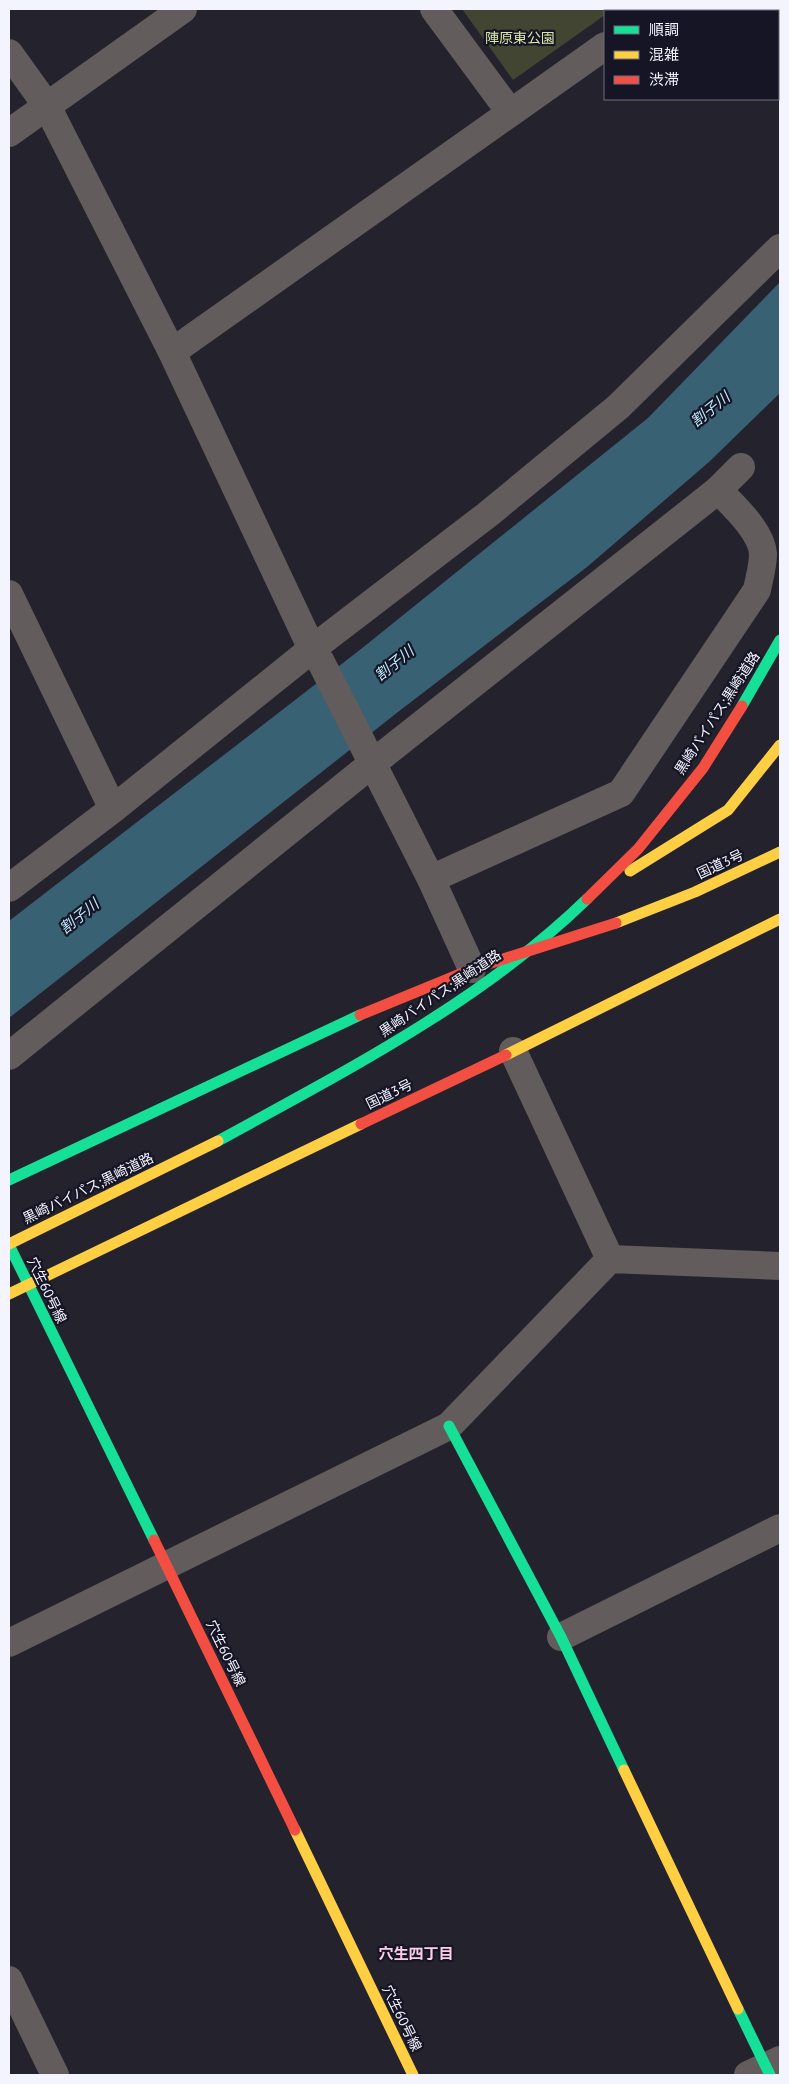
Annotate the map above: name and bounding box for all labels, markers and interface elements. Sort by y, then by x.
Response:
legend [604,10,779,100]
text: 順調 [649,20,679,39]
park label: 陣原東公園 [485,29,555,47]
text: 混雑 [649,45,679,64]
text: 渋滞 [649,70,679,89]
water label: 割子川 [687,386,735,431]
water label: 割子川 [371,640,419,685]
street label: 黒崎バイパス;黒崎道路 [670,648,764,778]
street label: 国道3号 [694,845,746,883]
water label: 割子川 [56,893,104,938]
street label: 黒崎バイパス;黒崎道路 [376,945,504,1041]
street label: 国道3号 [363,1075,415,1113]
street label: 黒崎バイパス;黒崎道路 [20,1148,156,1228]
street label: 穴生60号線 [23,1254,71,1326]
street label: 穴生60号線 [202,1617,250,1689]
district label: 穴生四丁目 [378,1944,454,1963]
street label: 穴生60号線 [378,1982,426,2054]

